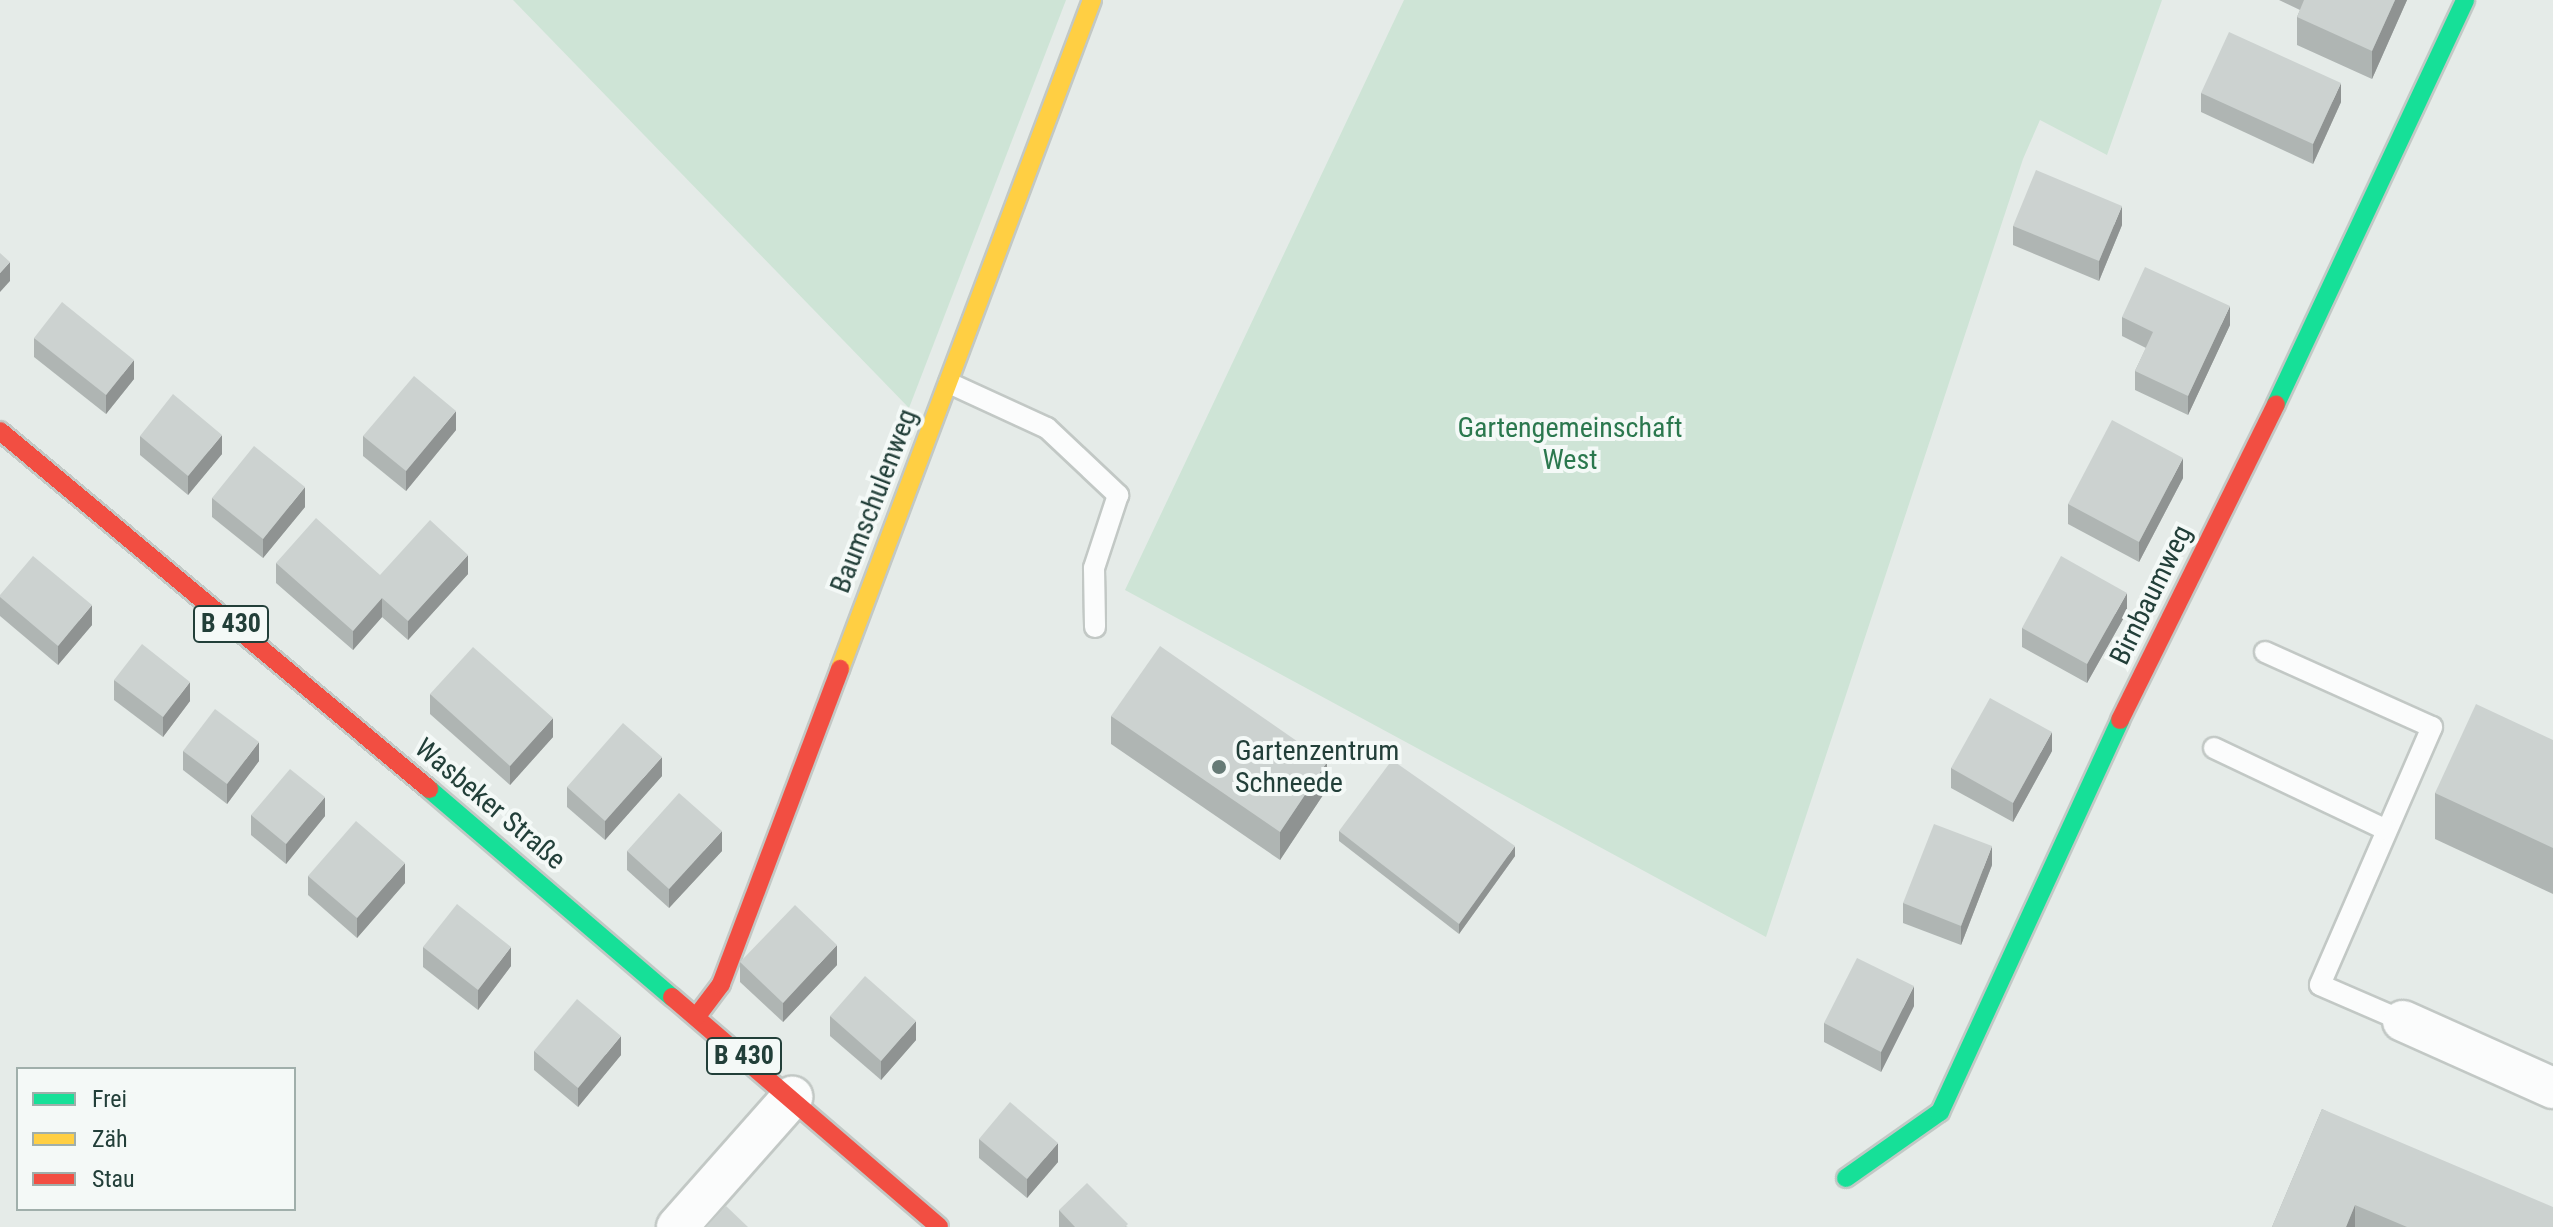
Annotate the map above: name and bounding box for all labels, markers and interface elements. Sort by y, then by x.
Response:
street label: Baumschulenweg [823,404,925,598]
park label: Gartengemeinschaft West [1457,411,1683,477]
street label: Birnbaumweg [2103,520,2199,670]
road number: B 430 [193,602,269,646]
street label: Wasbeker Straße [408,731,572,877]
place label: Gartenzentrum Schneede [1235,734,1399,800]
marker: Gartenzentrum Schneede [1210,758,1228,776]
road number: B 430 [706,1034,782,1078]
legend [16,1067,296,1211]
text: Frei [92,1085,127,1113]
text: Zäh [92,1125,128,1153]
text: Stau [92,1165,135,1193]

